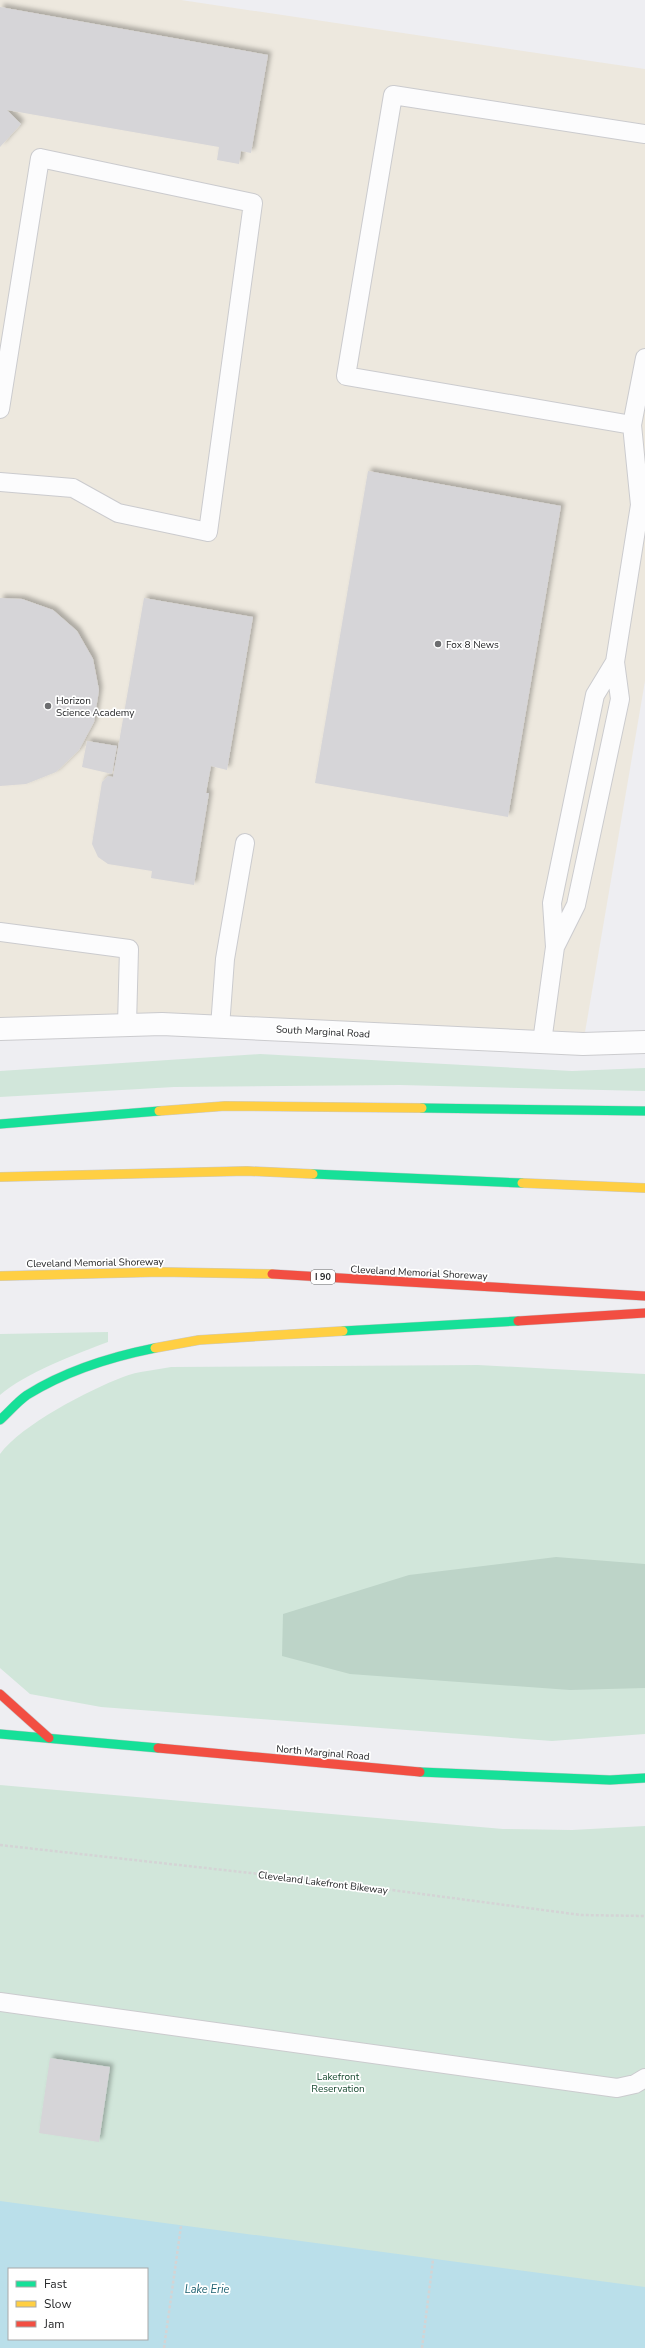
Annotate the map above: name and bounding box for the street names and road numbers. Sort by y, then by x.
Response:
street label: South Marginal Road [275,1023,371,1041]
street label: Cleveland Memorial Shoreway [26,1255,165,1271]
street label: Cleveland Memorial Shoreway [350,1262,489,1284]
road number: I 90 [311,1270,335,1284]
street label: North Marginal Road [276,1742,370,1764]
street label: Cleveland Lakefront Bikeway [257,1868,389,1898]

